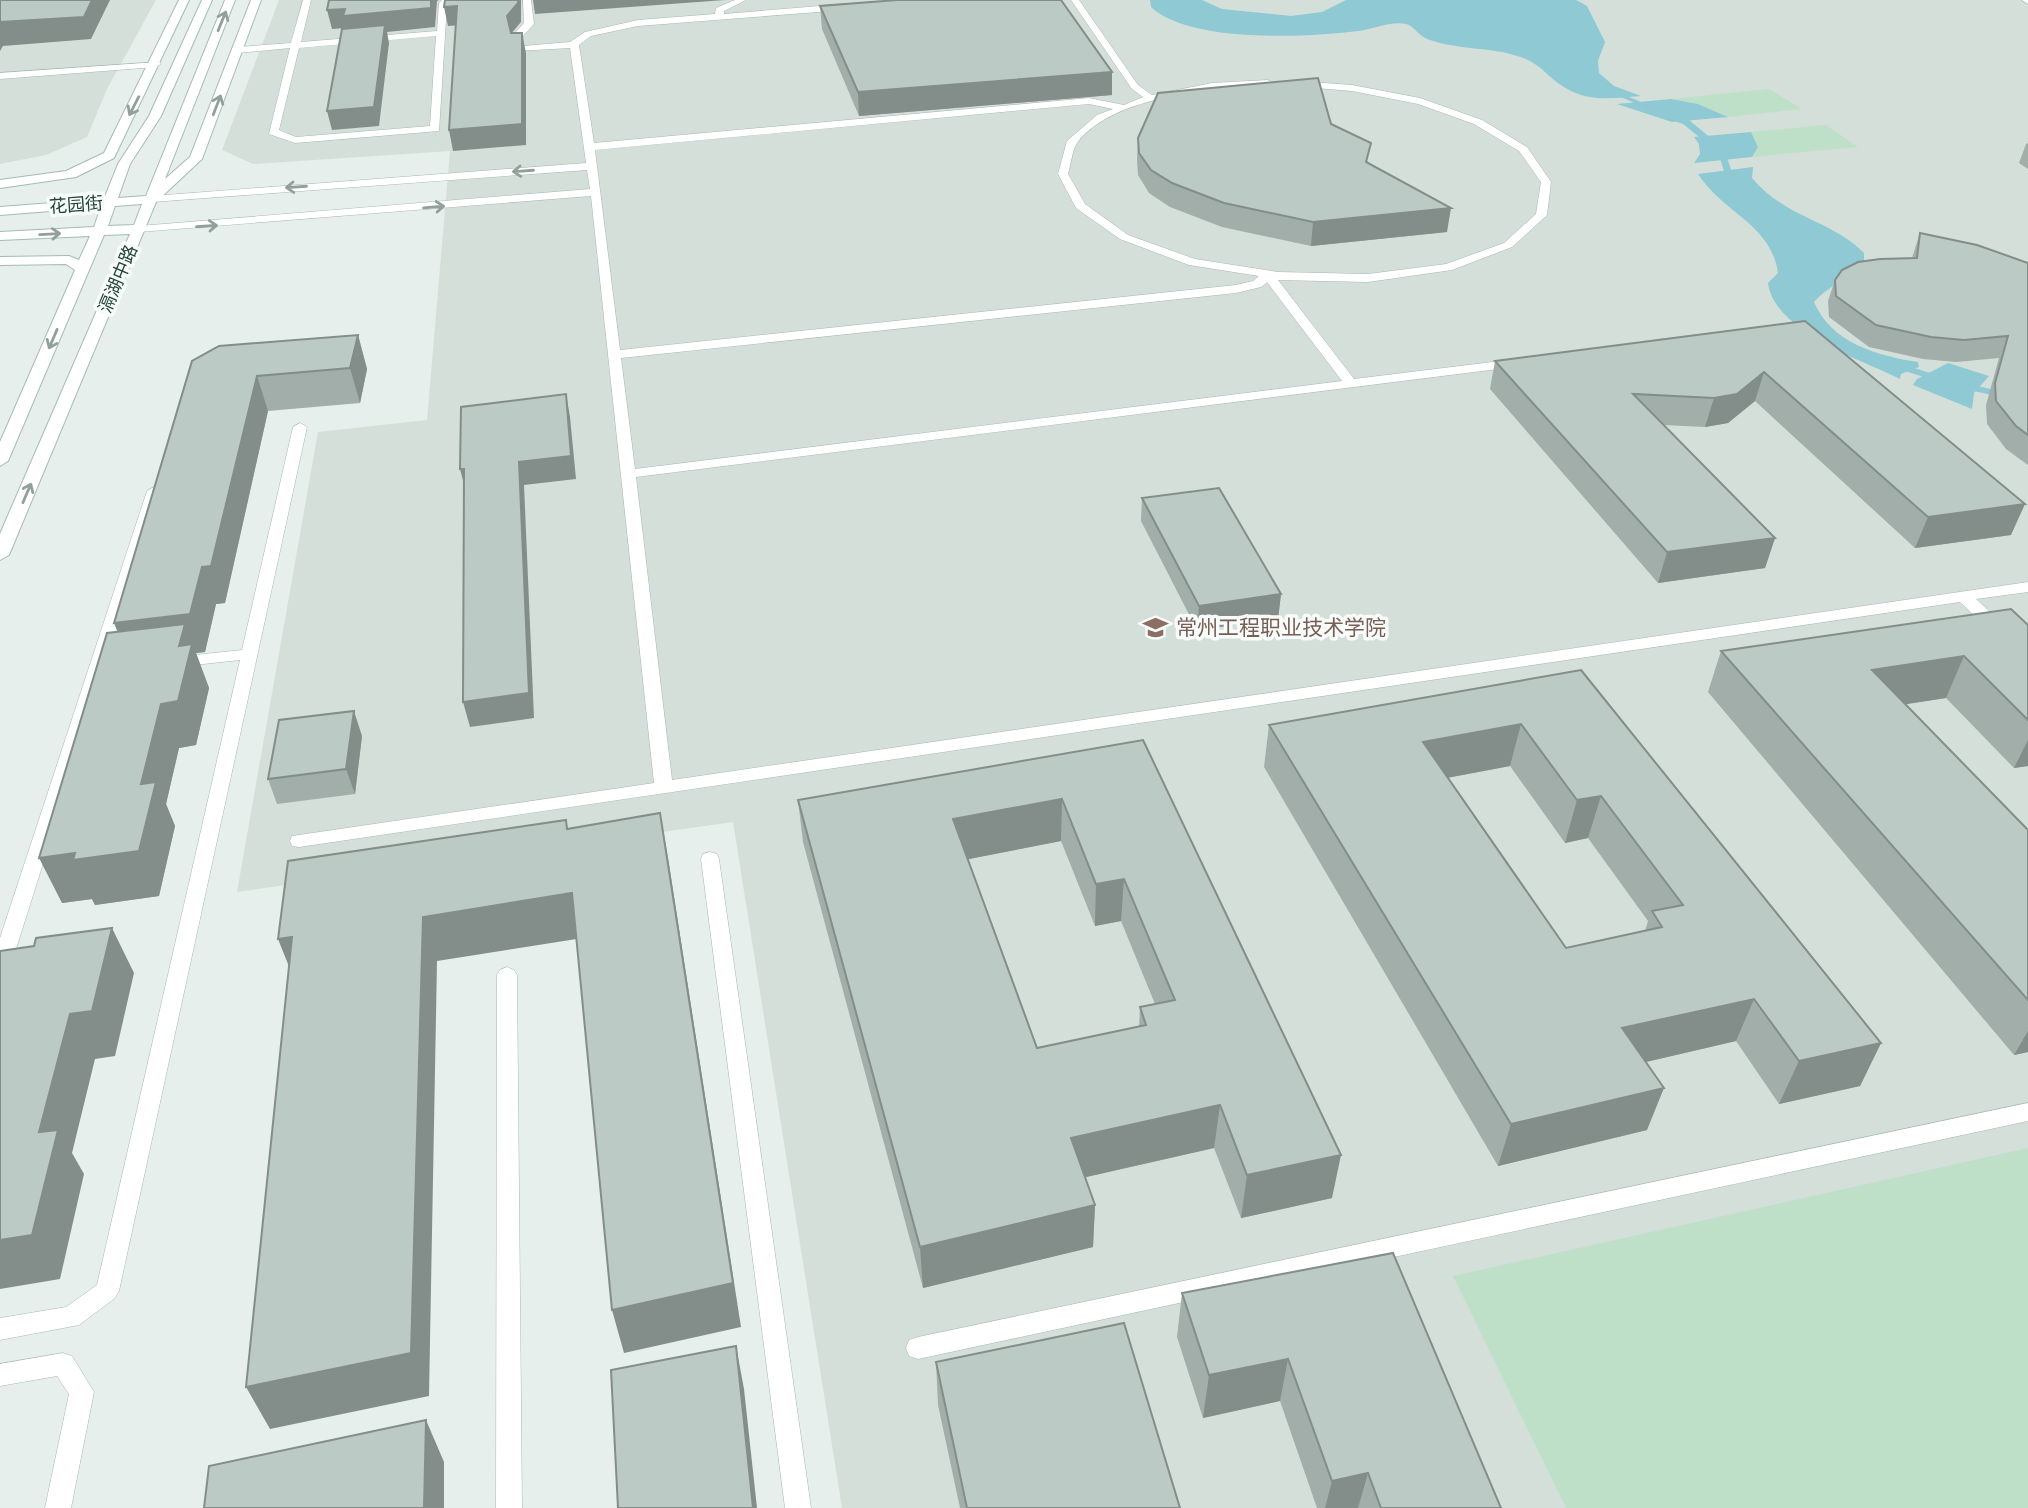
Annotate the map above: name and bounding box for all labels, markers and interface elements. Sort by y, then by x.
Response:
one-way arrow [216,11,229,33]
one-way arrow [127,95,141,116]
one-way arrow [211,95,224,116]
one-way arrow [512,164,535,177]
one-way arrow [285,181,308,194]
street label: 花园街 [48,193,104,217]
one-way arrow [422,200,445,213]
one-way arrow [195,219,218,232]
one-way arrow [38,227,61,240]
street label: 滆湖中路 [95,242,141,316]
one-way arrow [46,328,59,349]
one-way arrow [21,482,34,504]
school or university icon: 常州工程职业技术学院 [1142,613,1170,641]
place label: 常州工程职业技术学院 [1176,616,1386,639]

